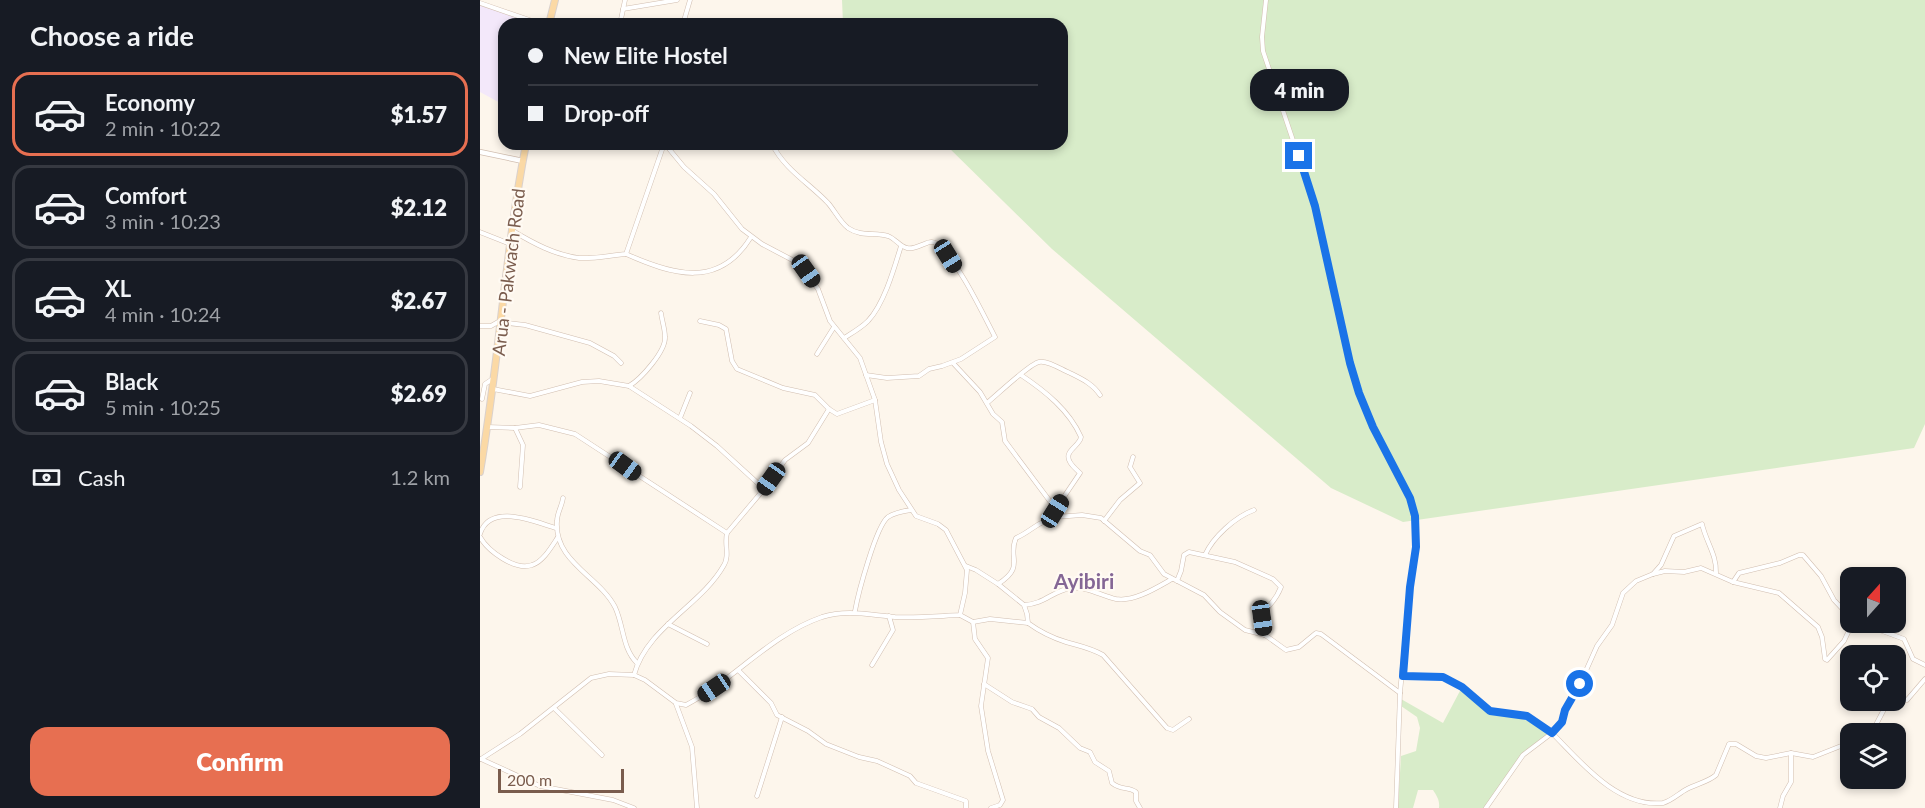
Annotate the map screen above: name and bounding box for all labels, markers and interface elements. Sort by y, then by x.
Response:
text: Choose a ride [30,19,194,52]
text: New Elite Hostel [564,42,728,69]
callout: 4 min [1250,69,1348,111]
text: 4 min [1275,78,1324,102]
icon: car [33,87,87,141]
text: Economy [105,89,195,116]
text: Drop-off [564,100,649,127]
text: $1.57 [391,101,447,128]
text: 2 min · 10:22 [105,116,221,140]
route end [1285,142,1312,169]
icon: car [33,180,87,234]
text: Comfort [105,182,187,209]
street label: Arua - Pakwach Road [487,187,529,357]
text: $2.12 [391,194,447,221]
text: 3 min · 10:23 [105,209,221,233]
car [931,236,965,276]
car [788,251,824,291]
icon: car [33,273,87,327]
text: XL [105,275,131,302]
text: $2.67 [391,287,447,314]
text: 4 min · 10:24 [105,302,221,326]
icon: car [33,366,87,420]
text: Black [105,368,158,395]
text: $2.69 [391,380,447,407]
text: 5 min · 10:25 [105,395,221,419]
car [605,448,645,484]
car [753,459,789,499]
icon: cash [30,461,63,494]
text: Cash [78,464,125,491]
text: 1.2 km [390,465,450,489]
car [1038,491,1072,531]
north arrow [1840,567,1906,633]
map controls [1840,567,1906,789]
district label: Ayibiri [1053,568,1114,593]
car [1251,599,1273,637]
button: locate [1840,645,1906,711]
car [694,670,734,706]
route start [1566,670,1593,697]
button: layers [1840,723,1906,789]
button: Confirm [30,727,450,796]
scale bar [498,766,624,794]
text: 200 m [507,770,552,789]

